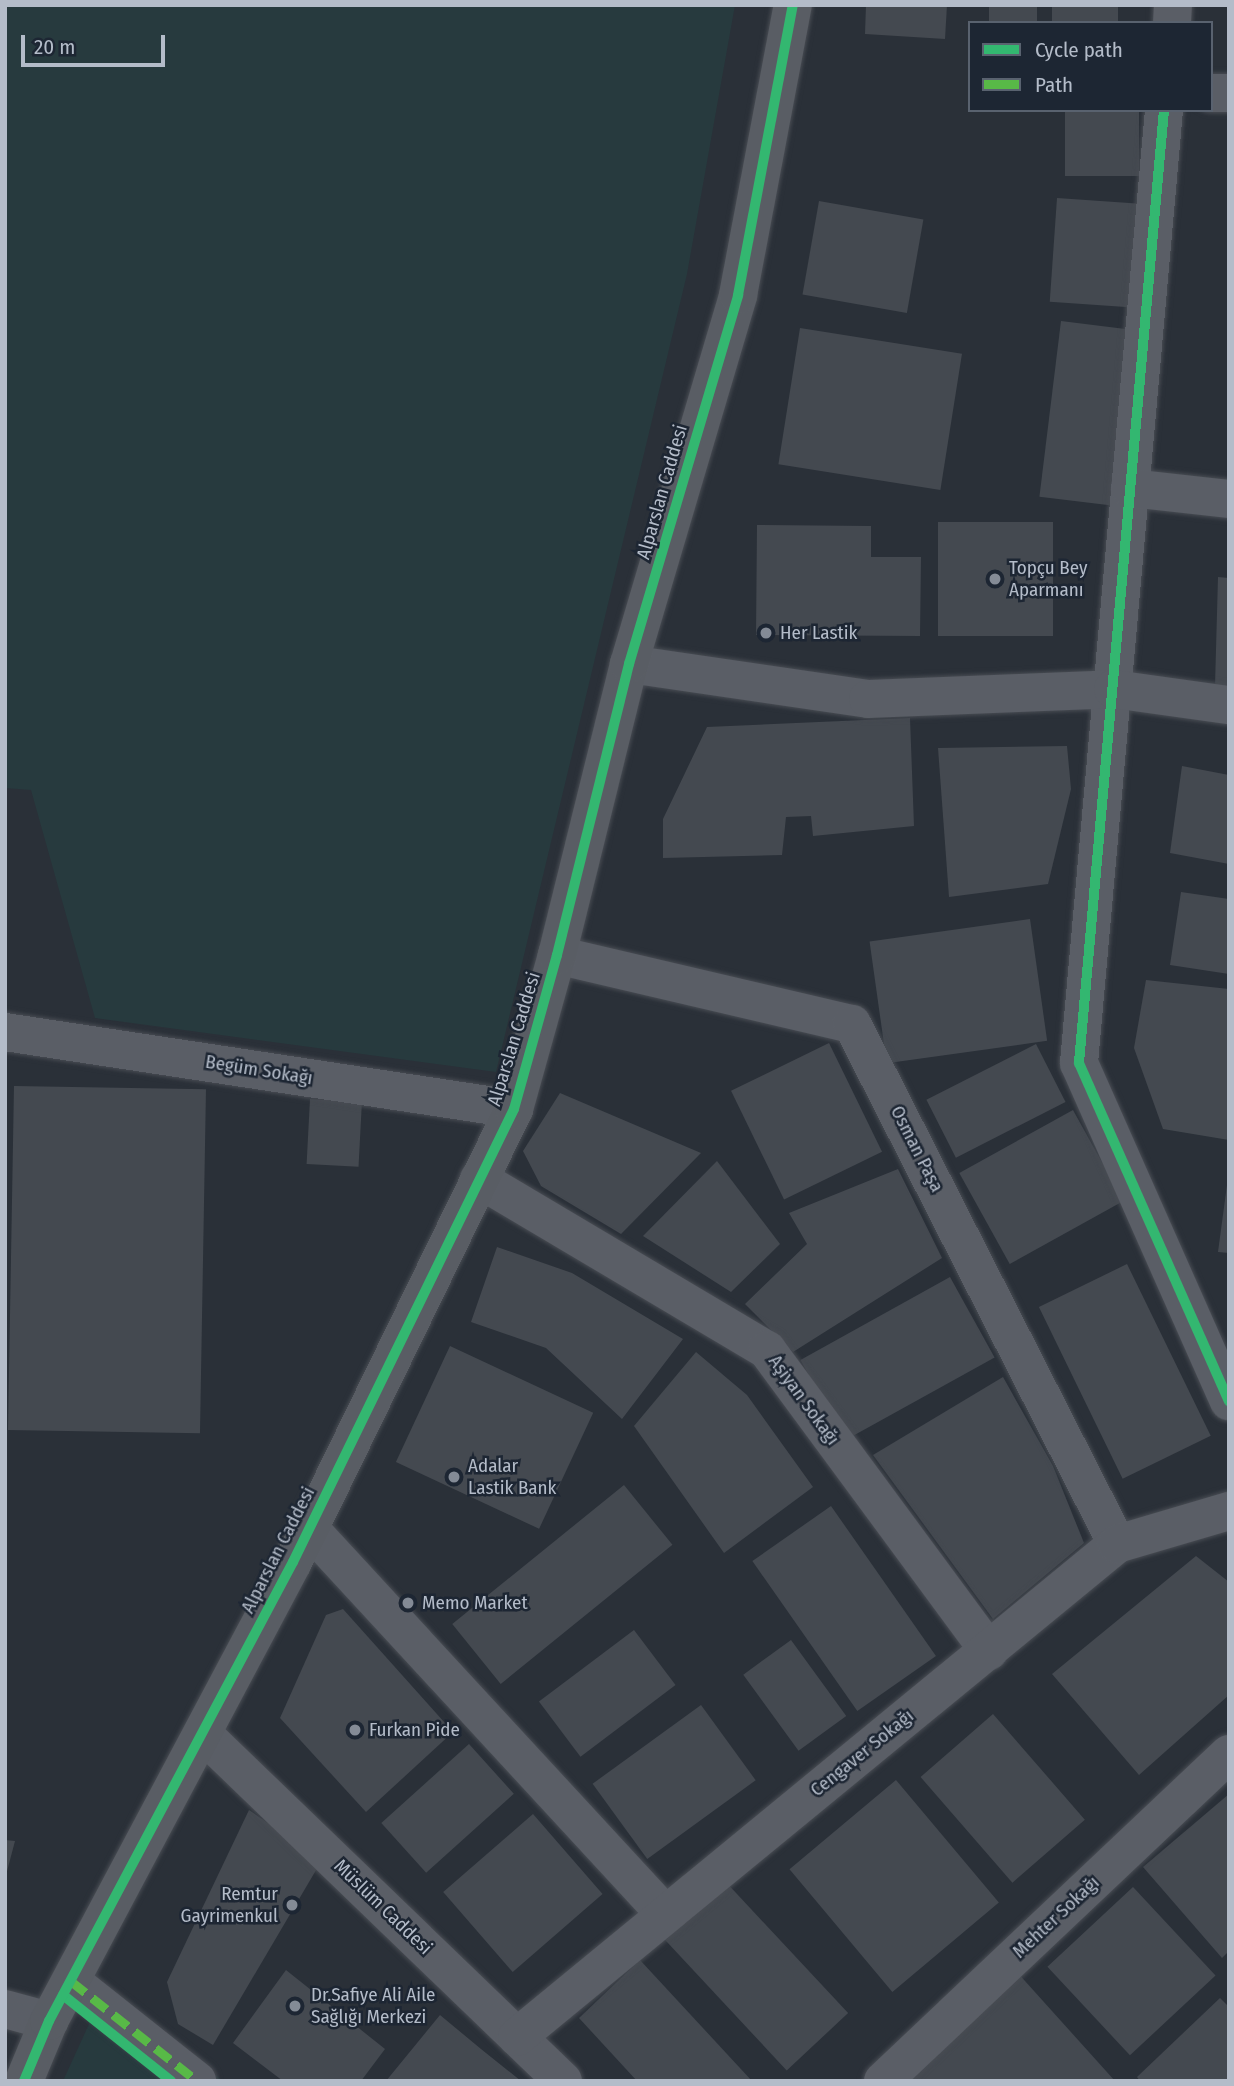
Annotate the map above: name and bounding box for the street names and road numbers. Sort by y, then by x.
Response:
street label: Alparslan Caddesi [632,422,692,562]
street label: Alparslan Caddesi [483,969,545,1109]
street label: Begüm Sokağı [204,1050,314,1090]
street label: Osman Paşa [886,1102,948,1196]
street label: Aşiyan Sokağı [764,1351,844,1449]
street label: Alparslan Caddesi [236,1483,320,1617]
street label: Cengaver Sokağı [806,1705,918,1801]
street label: Müslüm Caddesi [329,1855,437,1959]
street label: Mehter Sokağı [1008,1871,1104,1963]

